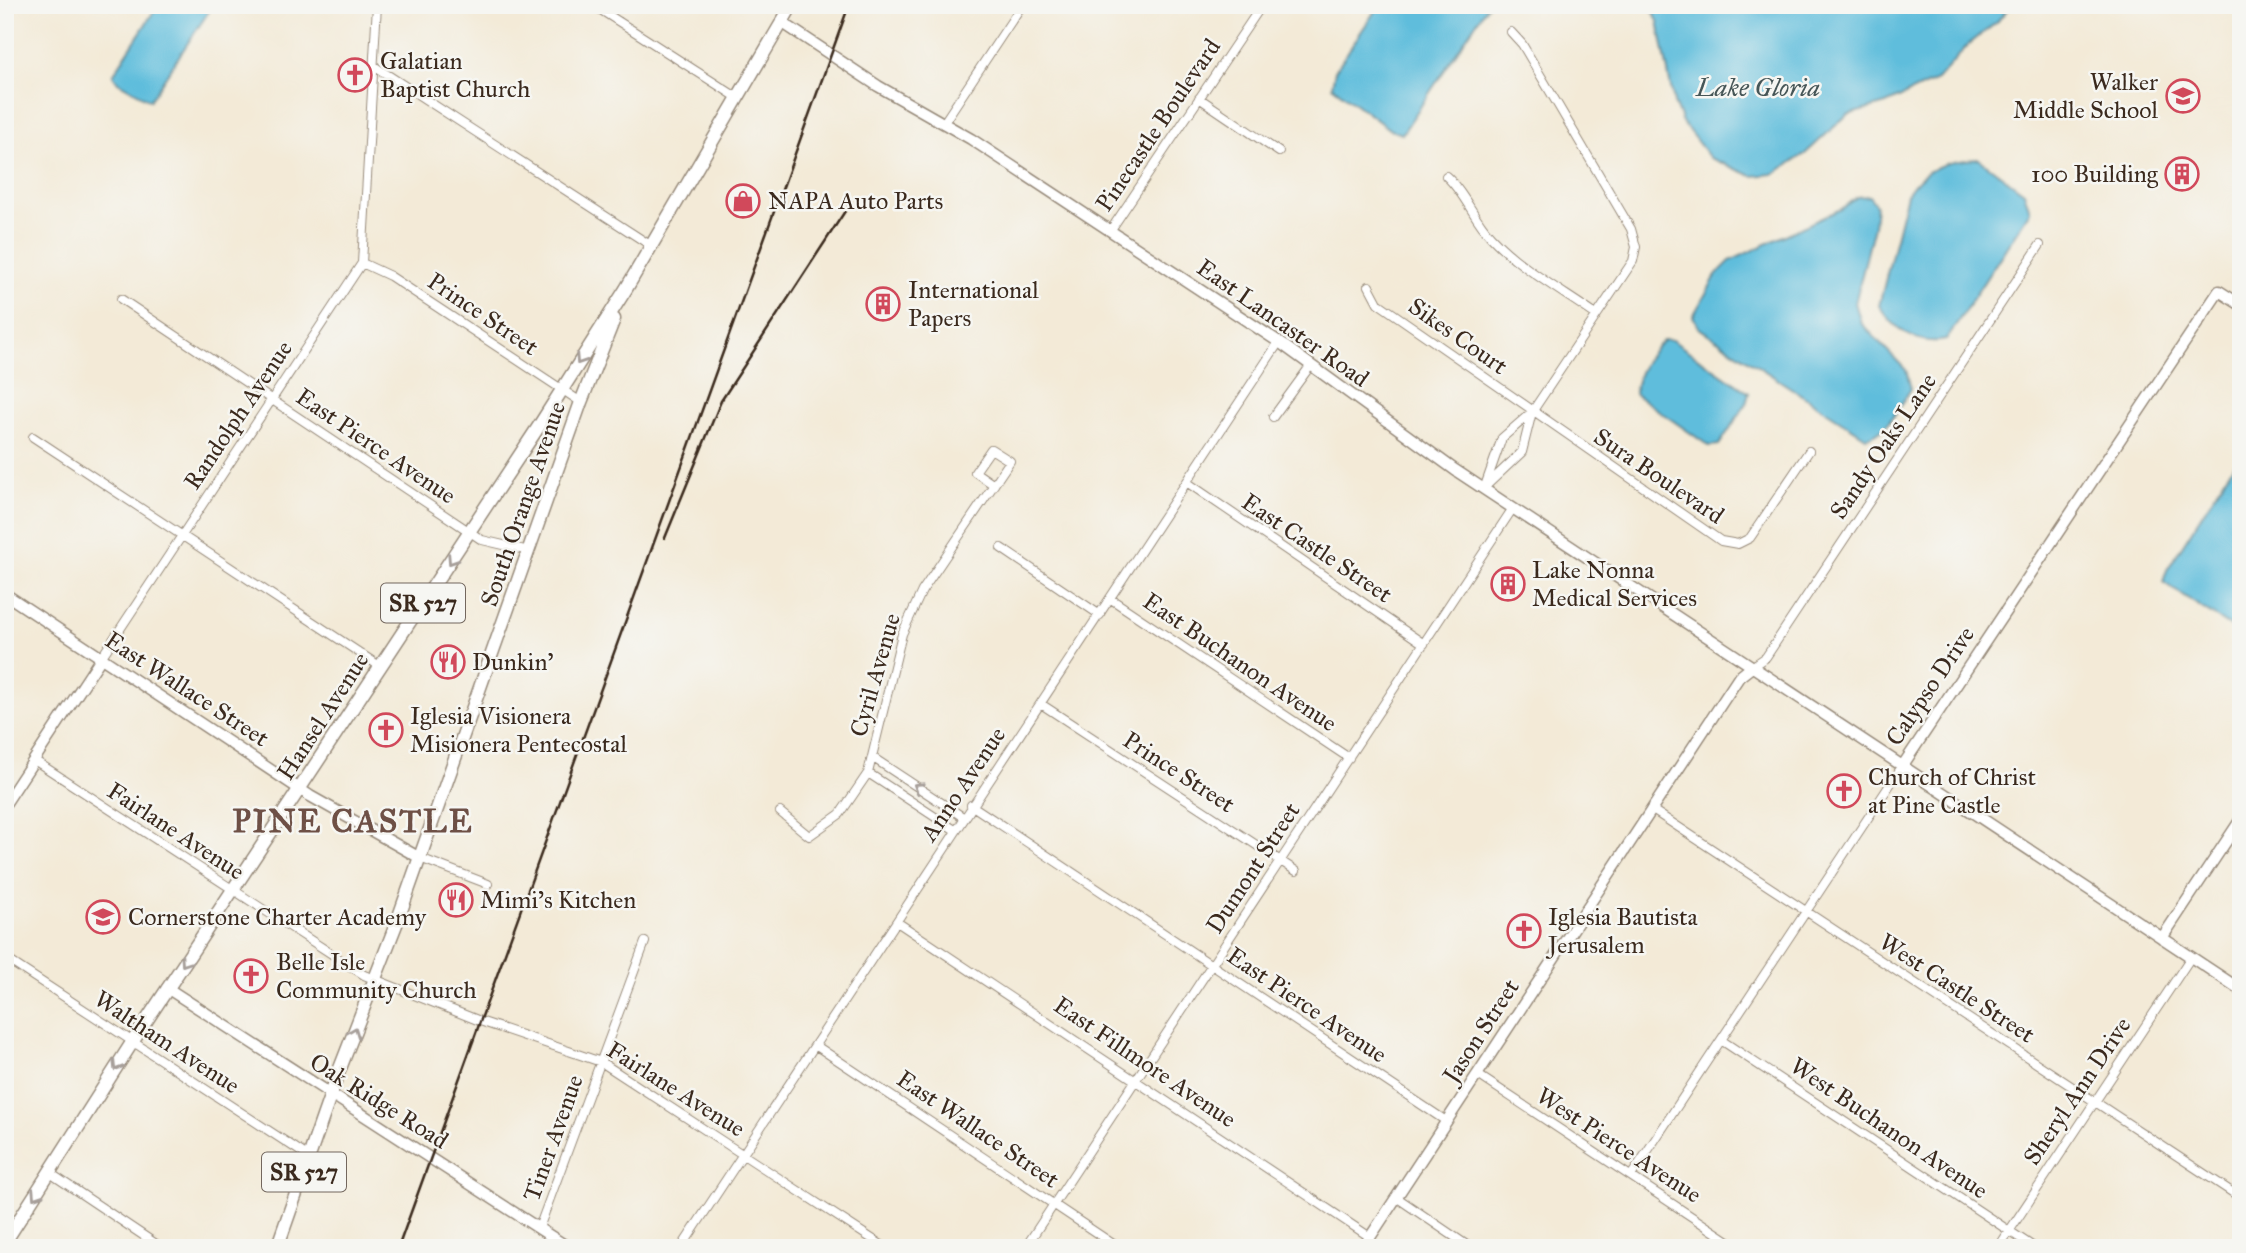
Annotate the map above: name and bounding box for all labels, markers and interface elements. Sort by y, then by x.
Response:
street label: Pinecastle Boulevard [1089,33,1227,217]
place label: Galatian Baptist Church [380,46,530,104]
church icon: Galatian Baptist Church [336,56,374,94]
place label: Walker Middle School [2013,67,2159,125]
water label: Lake Gloria [1695,71,1820,103]
school or university icon: Walker Middle School [2164,77,2202,115]
building icon: 100 Building [2163,155,2201,193]
place label: 100 Building [2031,159,2159,189]
shop icon: NAPA Auto Parts [724,182,762,220]
place label: NAPA Auto Parts [768,186,943,216]
street label: East Lancaster Road [1191,252,1375,394]
street label: Prince Street [422,266,544,362]
place label: International Papers [908,275,1039,333]
building icon: International Papers [864,285,902,323]
street label: Sikes Court [1403,291,1514,381]
street label: Randolph Avenue [177,335,299,495]
one-way arrow [576,352,589,365]
street label: Sandy Oaks Lane [1823,367,1943,525]
street label: East Pierce Avenue [290,381,462,511]
street label: South Orange Avenue [474,398,572,610]
street label: Sura Boulevard [1588,421,1730,531]
street label: East Castle Street [1236,487,1398,610]
one-way arrow [447,552,460,565]
place label: Lake Nonna Medical Services [1532,555,1697,613]
building icon: Lake Nonna Medical Services [1489,565,1527,603]
road number: SR 527 [381,583,465,622]
street label: East Buchanon Avenue [1137,586,1343,738]
street label: Cyril Avenue [843,610,907,740]
street label: Calypso Drive [1879,621,1981,751]
street label: East Wallace Street [99,625,275,753]
restaurant icon: Dunkin' [429,643,467,681]
street label: Hansel Avenue [271,646,375,786]
place label: Dunkin' [472,647,553,677]
place label: Iglesia Visionera Misionera Pentecostal [410,701,627,759]
church icon: Iglesia Visionera Misionera Pentecostal [367,711,405,749]
street label: Anno Avenue [913,721,1012,848]
street label: Prince Street [1118,725,1241,819]
place label: Church of Christ at Pine Castle [1868,762,2036,820]
church icon: Church of Christ at Pine Castle [1825,772,1863,810]
street label: Fairlane Avenue [102,776,250,886]
one-way arrow [912,782,925,795]
street label: Dumont Street [1200,796,1307,939]
district label: PINE CASTLE [232,802,474,841]
restaurant icon: Mimi's Kitchen [437,881,475,919]
place label: Mimi's Kitchen [480,885,636,915]
school or university icon: Cornerstone Charter Academy [84,898,122,936]
place label: Cornerstone Charter Academy [128,902,427,932]
place label: Iglesia Bautista Jerusalem [1545,902,1698,960]
church icon: Iglesia Bautista Jerusalem [1505,912,1543,950]
street label: West Castle Street [1874,927,2041,1050]
street label: East Pierce Avenue [1221,940,1393,1070]
place label: Belle Isle Community Church [276,947,477,1005]
one-way arrow [181,954,193,967]
church icon: Belle Isle Community Church [232,957,270,995]
street label: Jason Street [1435,973,1526,1091]
street label: Waltham Avenue [89,984,245,1100]
street label: East Fillmore Avenue [1048,990,1242,1134]
street label: Sheryl Ann Drive [2017,1011,2137,1171]
one-way arrow [346,1027,360,1039]
street label: Fairlane Avenue [601,1035,751,1143]
street label: Oak Ridge Road [304,1046,454,1156]
street label: West Buchanon Avenue [1784,1051,1994,1205]
one-way arrow [112,1059,125,1072]
street label: East Wallace Street [891,1064,1065,1195]
street label: Tiner Avenue [516,1071,590,1205]
street label: West Pierce Avenue [1531,1080,1707,1210]
road number: SR 527 [262,1152,346,1191]
one-way arrow [32,1187,44,1200]

